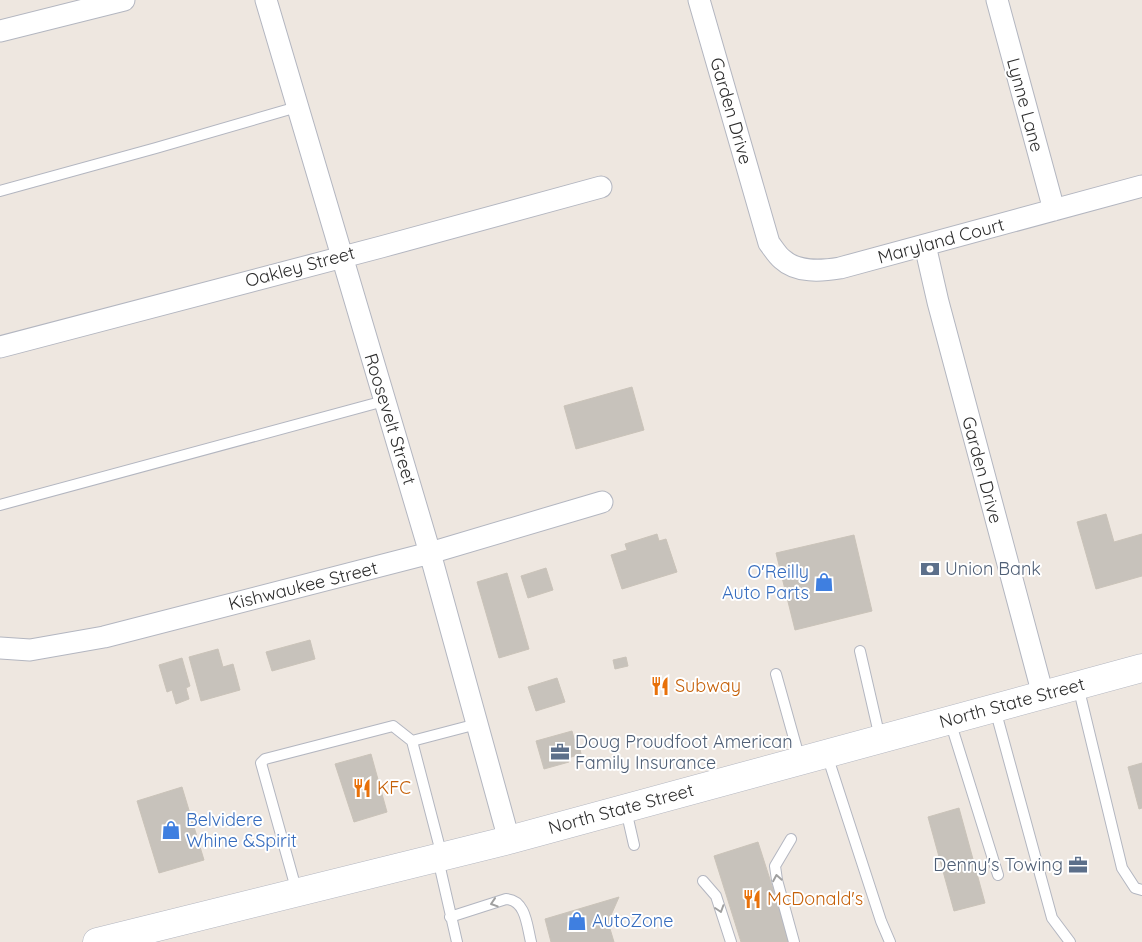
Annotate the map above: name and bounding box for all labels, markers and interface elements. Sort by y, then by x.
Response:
street label: Garden Drive [705,55,758,167]
street label: Lynne Lane [1002,55,1049,154]
street label: Maryland Court [875,213,1007,268]
street label: Oakley Street [243,241,357,292]
street label: Roosevelt Street [360,350,421,487]
street label: Garden Drive [957,414,1008,526]
street label: Kishwaukee Street [226,556,380,615]
place label: Union Bank [945,557,1041,580]
bank icon: Union Bank [919,558,941,580]
place label: O'Reilly Auto Parts [722,560,809,604]
shop icon: O'Reilly Auto Parts [813,571,835,593]
street label: North State Street [937,672,1087,733]
place label: Subway [675,674,741,697]
restaurant icon: Subway [649,675,671,697]
place label: Doug Proudfoot American Family Insurance [575,730,793,774]
office icon: Doug Proudfoot American Family Insurance [549,741,571,763]
place label: KFC [377,776,411,799]
restaurant icon: KFC [351,777,373,799]
street label: North State Street [546,778,696,839]
place label: Belvidere Whine &Spirit [186,808,297,852]
shop icon: Belvidere Whine &Spirit [160,819,182,841]
place label: Denny's Towing [933,853,1063,876]
office icon: Denny's Towing [1067,854,1089,876]
one-way arrow [772,874,782,882]
place label: McDonald's [767,887,863,910]
restaurant icon: McDonald's [741,888,763,910]
one-way arrow [491,897,499,907]
one-way arrow [715,905,725,913]
place label: AutoZone [592,909,673,932]
shop icon: AutoZone [566,910,588,932]

